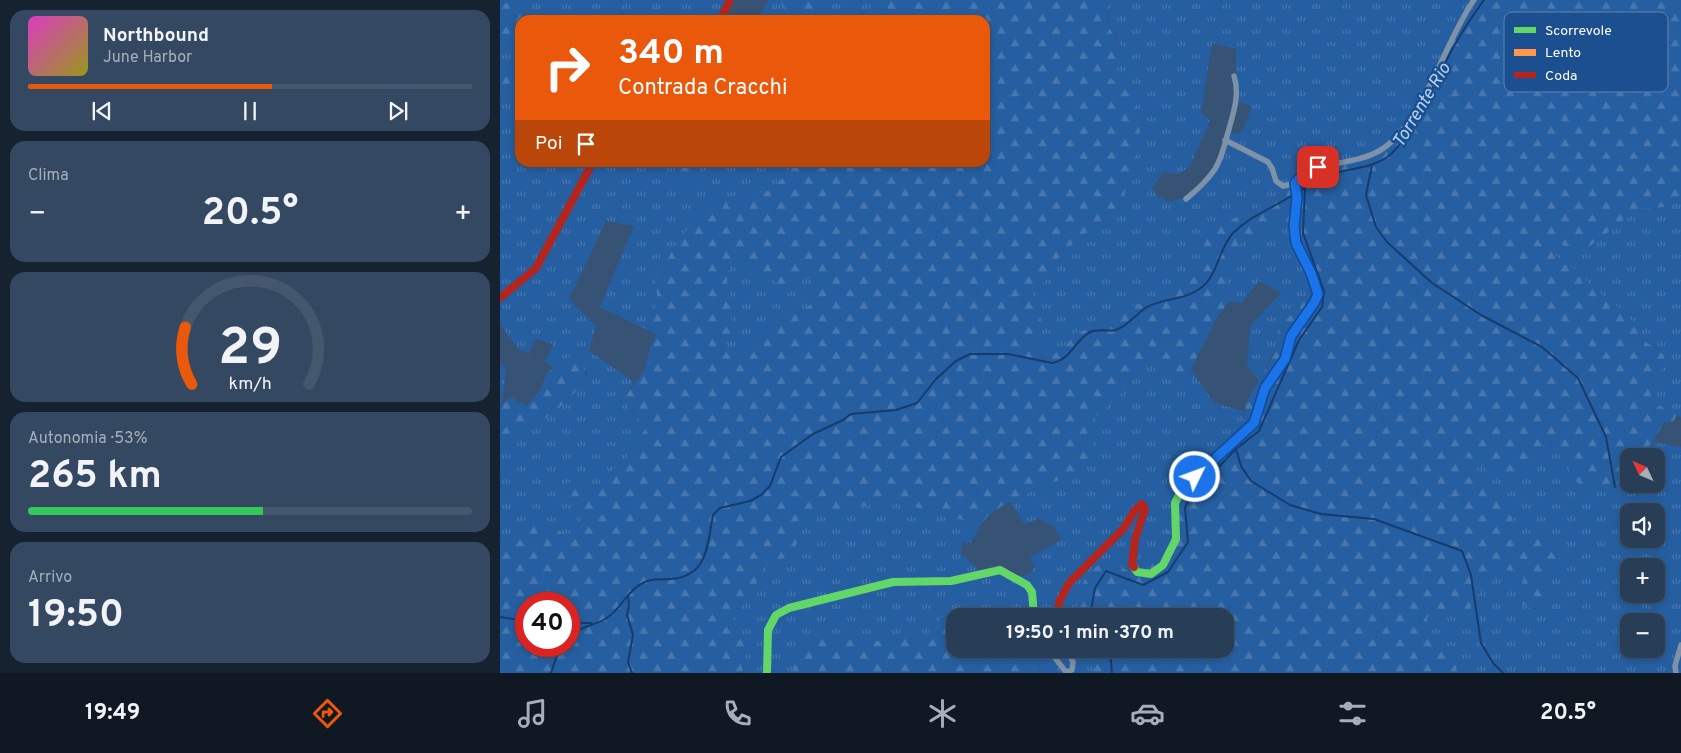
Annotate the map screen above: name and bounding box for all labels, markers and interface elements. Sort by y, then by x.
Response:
legend [1504,12,1668,92]
text: Scorrevole [1545,23,1612,40]
text: Northbound [103,24,209,48]
text: 340 m [618,32,724,76]
icon: right [535,35,600,100]
text: Lento [1545,45,1581,62]
text: June Harbor [103,48,192,68]
water label: Torrente Rio [1388,59,1457,152]
text: Coda [1545,68,1577,85]
text: Contrada Cracchi [618,75,788,102]
icon: previous [88,97,116,125]
icon: pause [236,97,264,125]
icon: next [384,97,412,125]
icon: arrive [572,130,600,158]
text: Poi [535,132,562,156]
pin [1297,146,1339,188]
icon: arrive [1304,153,1332,181]
text: Clima [28,166,69,186]
text: 20.5° [202,190,298,239]
text: − [28,197,46,233]
text: + [454,197,472,233]
text: 29 [218,317,282,383]
text: km/h [228,373,272,396]
text: Autonomia · 53% [28,429,148,449]
north arrow [1620,448,1665,492]
map controls [1620,448,1665,658]
position arrow [1168,450,1220,502]
text: 265 km [28,453,162,502]
button: sound [1620,503,1665,548]
button: + [1620,558,1665,603]
text: Arrivo [28,568,72,588]
text: 19:50 [28,592,124,641]
speed limit sign: 40 [515,592,580,657]
button: − [1620,613,1665,658]
text: 19:50 · 1 min · 370 m [1006,621,1174,645]
icon: directions [310,696,345,731]
icon: music [515,696,550,731]
icon: phone [720,696,755,731]
icon: climate [925,696,960,731]
icon: car [1130,696,1165,731]
icon: filters [1335,696,1370,731]
text: 19:49 [85,700,140,727]
text: 20.5° [1540,700,1596,727]

